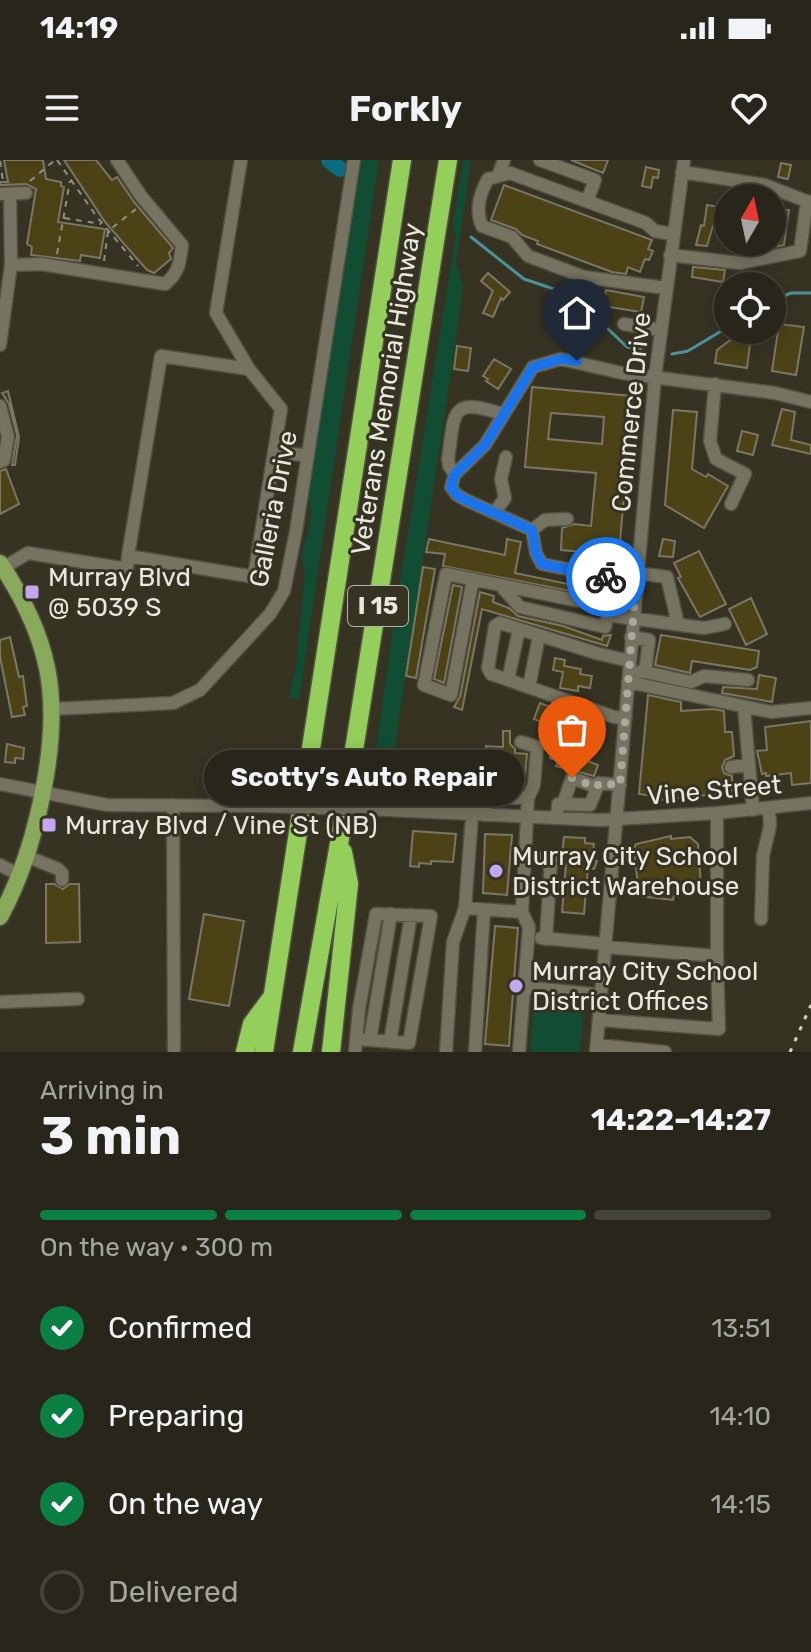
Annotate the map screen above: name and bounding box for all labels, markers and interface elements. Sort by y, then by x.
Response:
text: 14:19 [40,10,118,46]
icon: menu [40,86,84,130]
icon: heart [727,86,771,130]
text: Forkly [349,87,462,130]
north arrow [714,184,786,256]
map controls [714,184,786,344]
street label: Veterans Memorial Highway [345,221,428,557]
button: locate [714,272,786,344]
pin [543,279,611,361]
icon: home [555,291,599,335]
street label: Commerce Drive [606,311,657,513]
street label: Galleria Drive [243,428,304,590]
courier [566,537,646,617]
icon: bike [584,555,628,599]
place label: Murray Blvd @ 5039 S [48,562,191,623]
marker: Murray Blvd @ 5039 S [23,583,41,601]
road number: I 15 [348,586,408,626]
pin [538,696,606,778]
icon: bag [550,708,594,752]
callout: Scotty’s Auto Repair [204,750,524,806]
text: Scotty’s Auto Repair [231,762,497,793]
street label: Vine Street [645,769,783,812]
place label: Murray Blvd / Vine St (NB) [65,810,378,841]
marker: Murray Blvd / Vine St (NB) [40,816,58,834]
place label: Murray City School District Warehouse [512,841,739,902]
marker: Murray City School District Warehouse [487,862,505,880]
place label: Murray City School District Offices [532,956,758,1017]
marker: Murray City School District Offices [507,977,525,995]
text: Arriving in [40,1075,164,1106]
text: 14:22–14:27 [591,1102,771,1138]
text: 3 min [40,1105,181,1167]
text: On the way · 300 m [40,1232,273,1263]
icon: check [40,1306,84,1350]
text: Confirmed [108,1310,252,1346]
text: 13:51 [711,1313,771,1344]
icon: check [40,1394,84,1438]
text: Preparing [108,1398,244,1434]
text: 14:10 [709,1401,771,1432]
icon: check [40,1482,84,1526]
text: On the way [108,1486,263,1522]
text: 14:15 [710,1489,771,1520]
text: Delivered [108,1574,239,1610]

